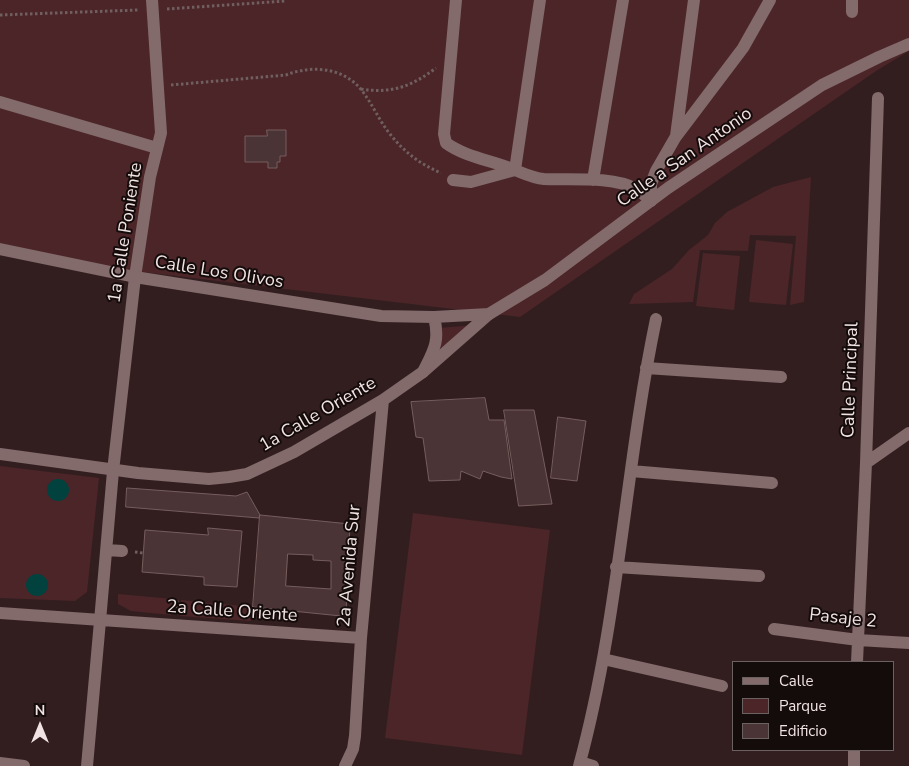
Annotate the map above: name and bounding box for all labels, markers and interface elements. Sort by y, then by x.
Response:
street label: Calle a San Antonio [613,103,757,213]
street label: 1a Calle Poniente [104,161,148,305]
street label: Calle Los Olivos [153,252,285,294]
street label: Calle Principal [838,322,864,438]
street label: 1a Calle Oriente [256,373,380,457]
street label: 2a Avenida Sur [334,504,366,628]
street label: 2a Calle Oriente [166,597,298,627]
street label: Pasaje 2 [808,605,878,633]
legend [732,661,894,751]
text: Calle [779,671,814,691]
text: Parque [779,696,827,716]
north arrow [15,701,65,751]
text: N [35,701,45,720]
text: Edificio [779,721,827,741]

